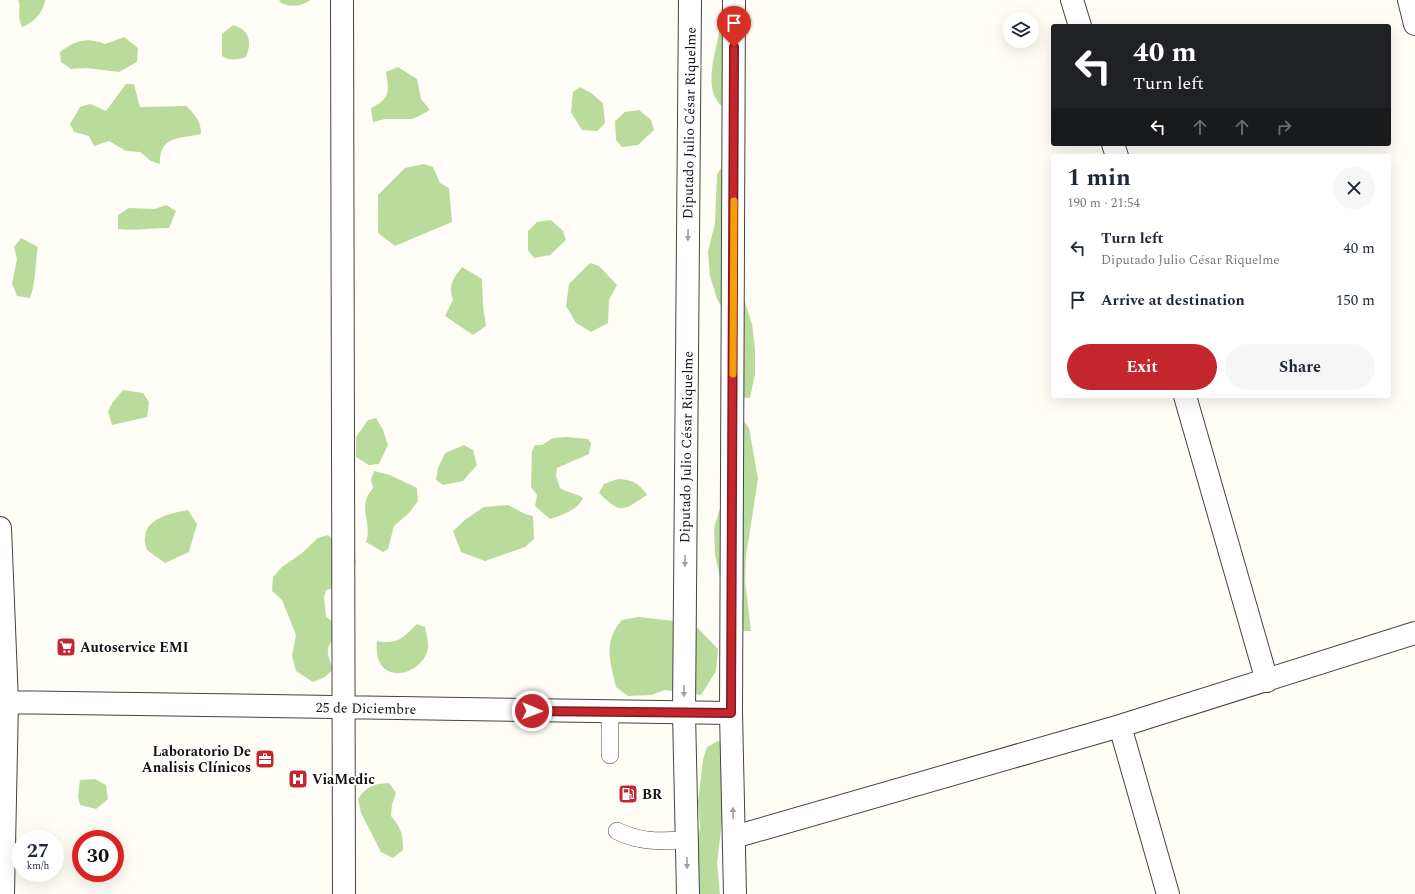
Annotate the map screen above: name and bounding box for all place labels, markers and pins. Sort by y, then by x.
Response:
pin [717,6,751,47]
supermarket icon: Autoservice EMI [55,636,77,658]
place label: Autoservice EMI [80,637,189,658]
place label: Laboratorio De Analisis Clínicos [142,741,251,778]
office icon: Laboratorio De Analisis Clínicos [254,748,276,770]
hospital icon: ViaMedic [287,768,309,790]
place label: ViaMedic [312,769,375,790]
fuel station icon: BR [617,783,639,805]
place label: BR [642,784,663,805]

